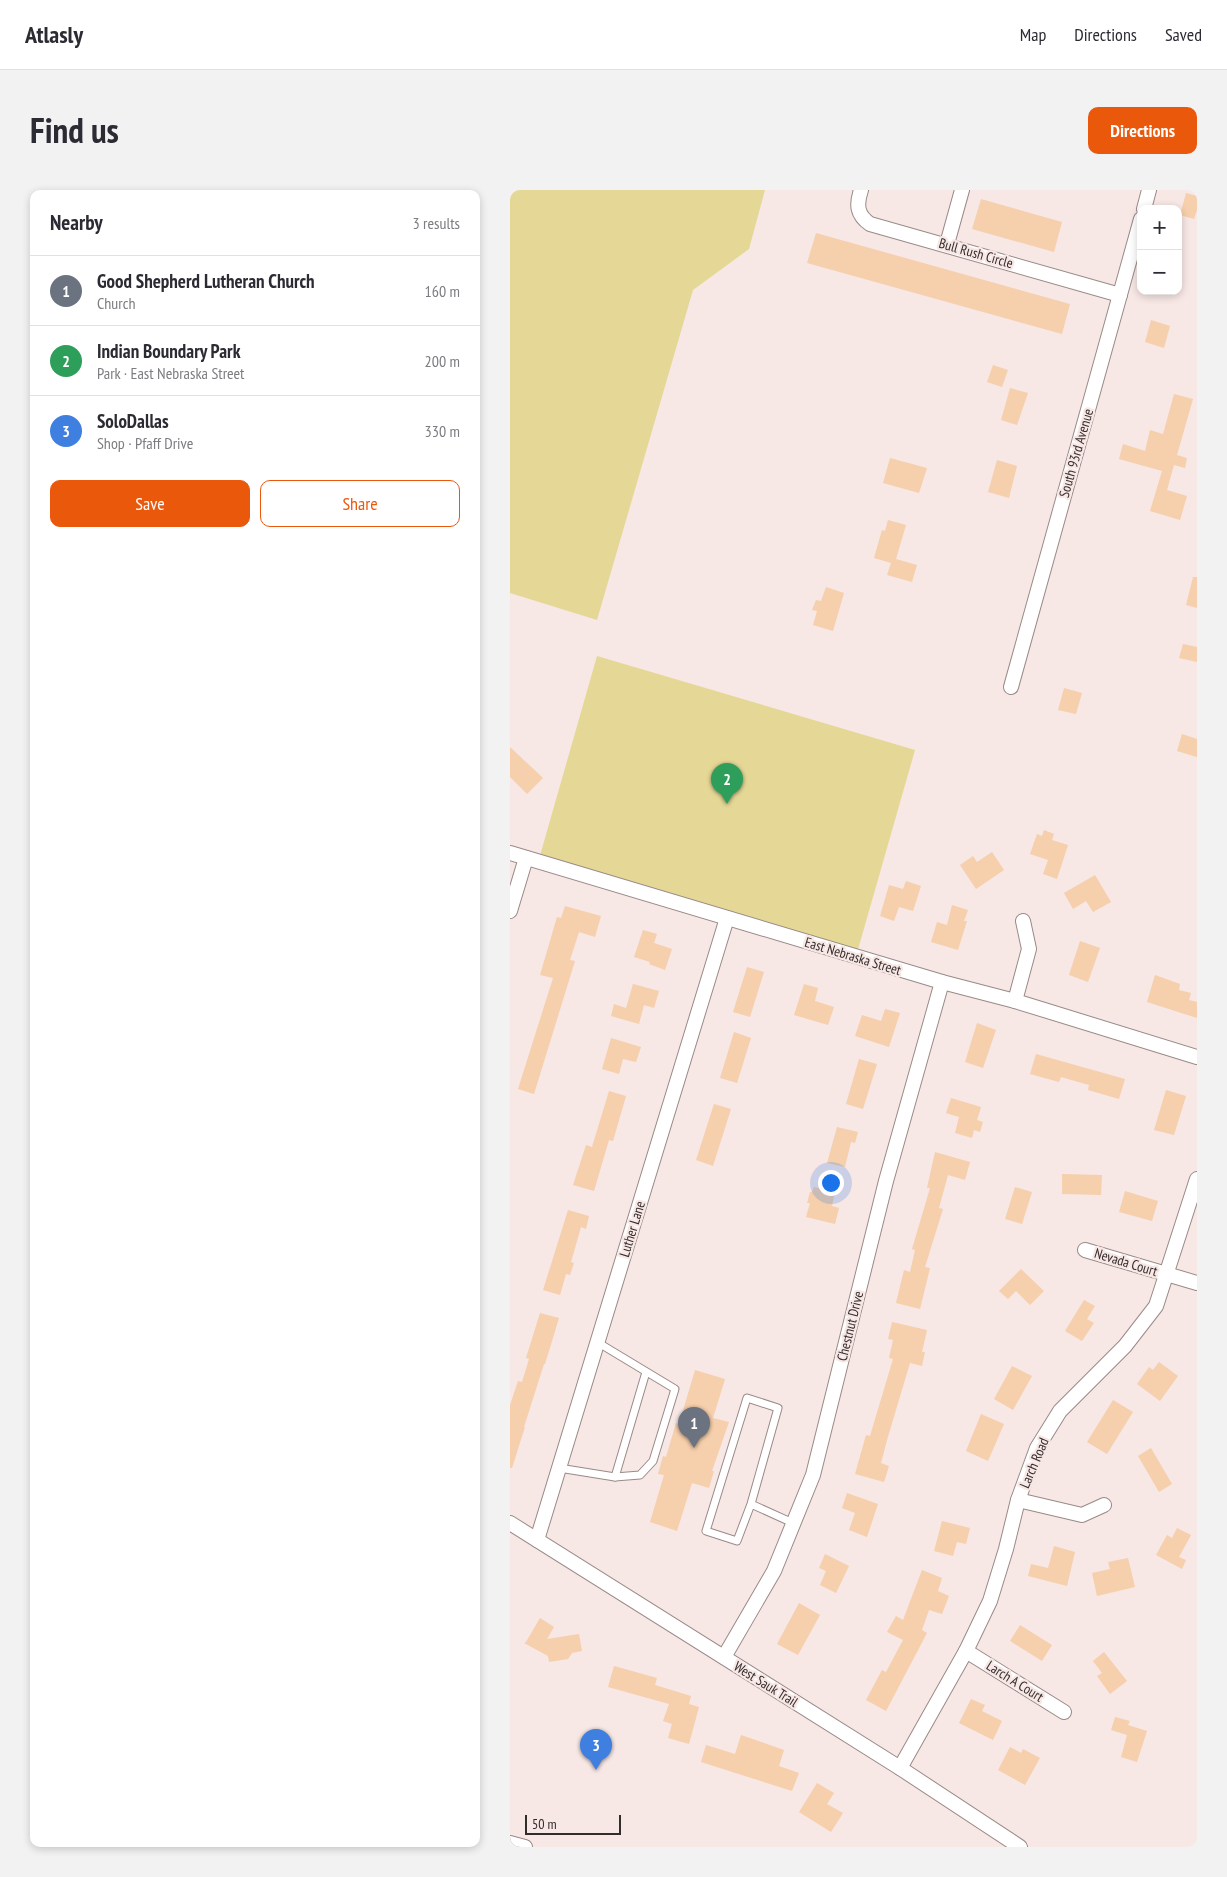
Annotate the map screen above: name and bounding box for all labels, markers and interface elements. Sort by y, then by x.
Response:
text: Atlasly [25,19,83,50]
text: Map [1020,23,1046,46]
text: Directions [1074,23,1137,46]
text: Saved [1165,23,1202,46]
text: Find us [30,107,119,153]
button: Directions [1088,107,1197,154]
map controls [1137,205,1182,295]
button: + [1137,205,1182,250]
text: Nearby [50,209,103,236]
text: 3 results [413,213,460,233]
street label: Bull Rush Circle [937,234,1015,272]
button: − [1137,250,1182,295]
text: Good Shepherd Lutheran Church [97,269,315,293]
text: 1 [62,281,70,301]
text: 160 m [425,281,460,301]
text: Church [97,293,135,313]
text: Indian Boundary Park [97,339,241,363]
text: 2 [62,351,70,371]
text: 200 m [425,351,460,371]
text: Park · East Nebraska Street [97,363,245,383]
street label: South 93rd Avenue [1055,406,1097,500]
text: SoloDallas [97,409,169,433]
text: 3 [62,421,70,441]
text: 330 m [425,421,460,441]
text: Shop · Pfaff Drive [97,433,193,453]
button: Save [50,480,250,527]
button: Share [260,480,460,527]
pin: 2 [711,763,743,804]
street label: East Nebraska Street [803,933,903,979]
your location [818,1170,844,1196]
street label: Luther Lane [615,1199,649,1259]
street label: Nevada Court [1092,1244,1160,1280]
street label: Chestnut Drive [833,1289,867,1363]
pin: 1 [678,1407,710,1448]
street label: Larch Road [1015,1435,1053,1491]
street label: Larch A Court [983,1656,1047,1706]
street label: West Sauk Trail [731,1657,802,1711]
pin: 3 [580,1729,612,1770]
scale bar [525,1812,621,1835]
text: 50 m [532,1815,557,1833]

